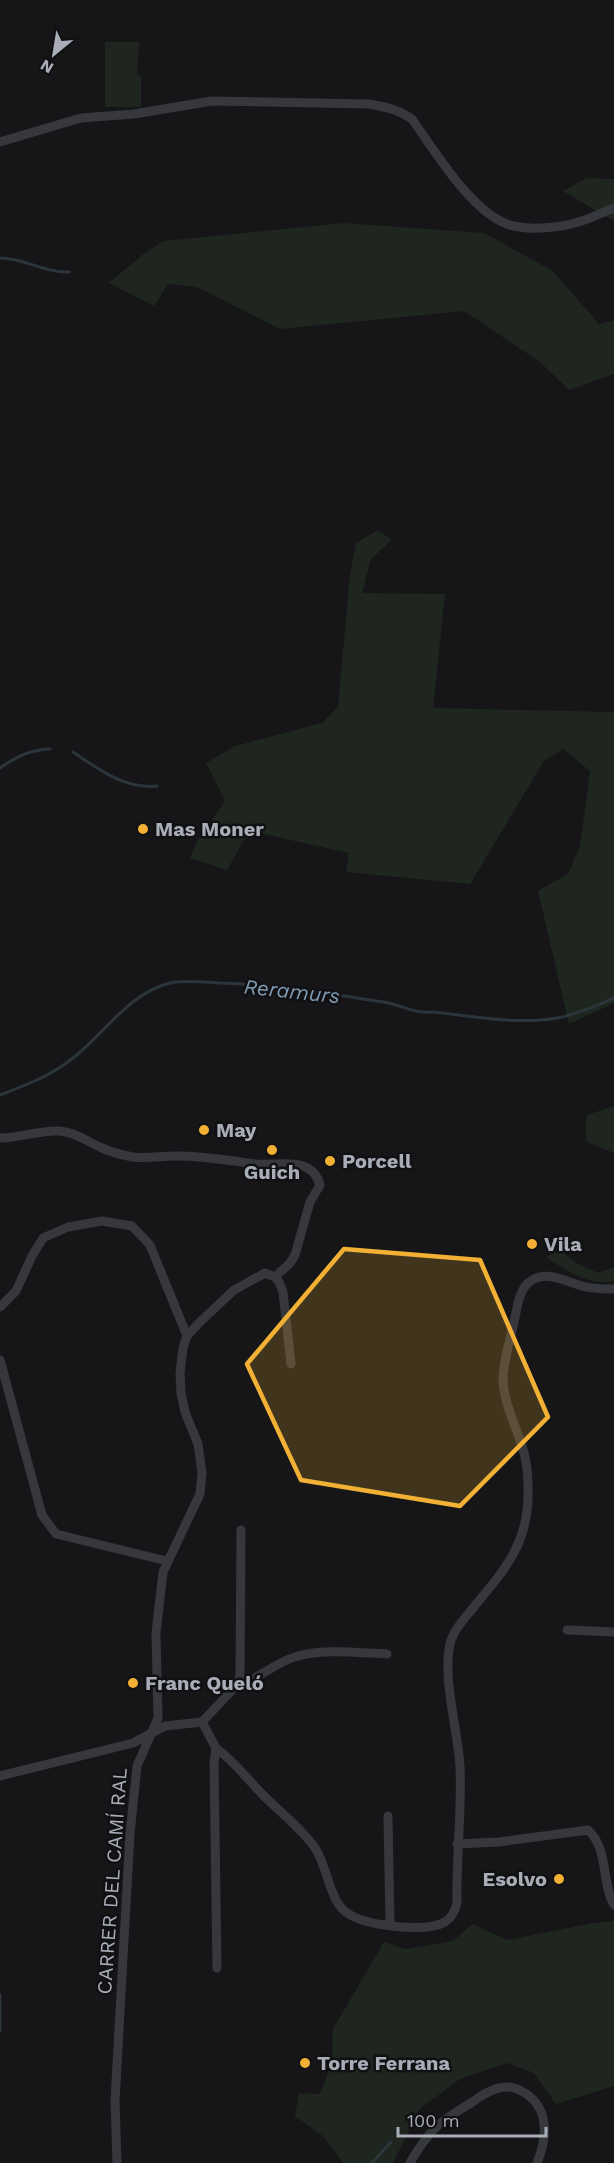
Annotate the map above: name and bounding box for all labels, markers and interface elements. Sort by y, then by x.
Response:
north arrow [24,24,84,84]
text: N [37,55,57,78]
place label: Mas Moner [155,817,264,841]
marker: Mas Moner [136,822,150,836]
water label: Reramurs [243,974,341,1008]
place label: May [216,1118,257,1142]
marker: May [197,1123,211,1137]
marker: Guich [265,1143,279,1157]
place label: Porcell [342,1149,412,1173]
marker: Porcell [323,1154,337,1168]
place label: Guich [244,1160,300,1184]
place label: Vila [544,1232,582,1256]
marker: Vila [525,1237,539,1251]
place label: Franc Queló [145,1671,264,1695]
marker: Franc Queló [126,1676,140,1690]
street label: CARRER DEL CAMÍ RAL [92,1767,132,1995]
place label: Esolvo [483,1867,547,1891]
marker: Esolvo [552,1872,566,1886]
place label: Torre Ferrana [317,2051,450,2075]
marker: Torre Ferrana [298,2056,312,2070]
scale bar [398,2100,546,2138]
text: 100 m [407,2110,460,2131]

